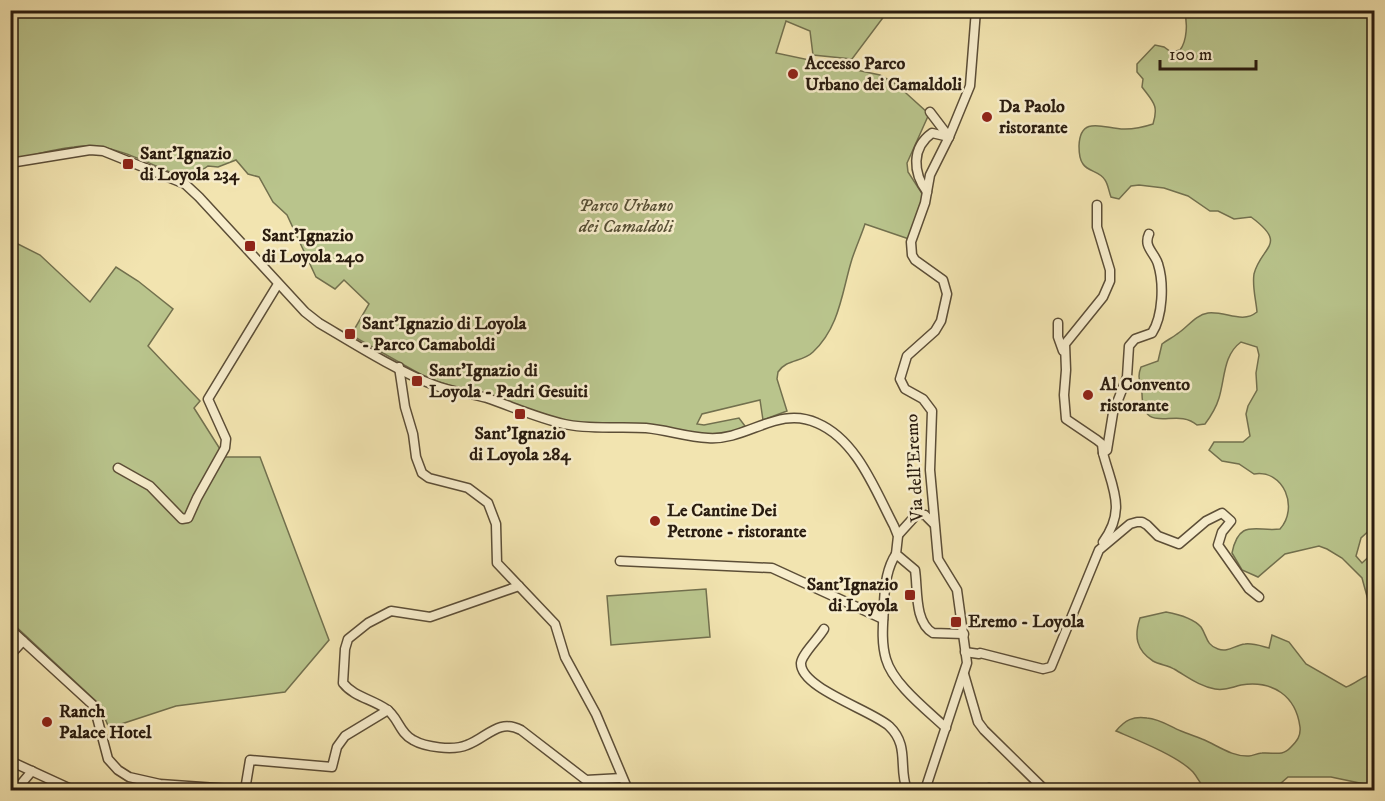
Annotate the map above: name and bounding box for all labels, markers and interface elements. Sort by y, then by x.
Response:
scale bar [1160,33,1256,71]
text: 100 m [1169,44,1212,66]
place label: Accesso Parco Urbano dei Camaldoli [804,53,962,96]
marker: Accesso Parco Urbano dei Camaldoli [786,67,800,81]
place label: Da Paolo ristorante [999,96,1068,139]
marker: Da Paolo ristorante [980,110,994,124]
place label: Sant'Ignazio di Loyola 234 [140,143,240,186]
marker: Sant'Ignazio di Loyola 234 [121,157,135,171]
park label: Parco Urbano dei Camaldoli [578,195,674,238]
place label: Sant'Ignazio di Loyola 240 [262,225,364,268]
marker: Sant'Ignazio di Loyola 240 [243,239,257,253]
place label: Sant'Ignazio di Loyola - Parco Camaboldi [362,313,527,356]
marker: Sant'Ignazio di Loyola - Parco Camaboldi [343,327,357,341]
place label: Sant'Ignazio di Loyola - Padri Gesuiti [429,360,588,403]
marker: Sant'Ignazio di Loyola - Padri Gesuiti [410,374,424,388]
place label: Al Convento ristorante [1099,374,1190,417]
marker: Al Convento ristorante [1081,388,1095,402]
marker: Sant'Ignazio di Loyola 284 [513,407,527,421]
street label: Via dell'Eremo [901,413,929,524]
place label: Sant'Ignazio di Loyola 284 [469,423,571,466]
place label: Le Cantine Dei Petrone - ristorante [667,500,807,543]
marker: Le Cantine Dei Petrone - ristorante [648,514,662,528]
place label: Sant'Ignazio di Loyola [807,574,898,617]
marker: Sant'Ignazio di Loyola [903,588,917,602]
place label: Eremo - Loyola [968,611,1084,633]
marker: Eremo - Loyola [949,615,963,629]
place label: Ranch Palace Hotel [59,701,152,744]
marker: Ranch Palace Hotel [40,715,54,729]

